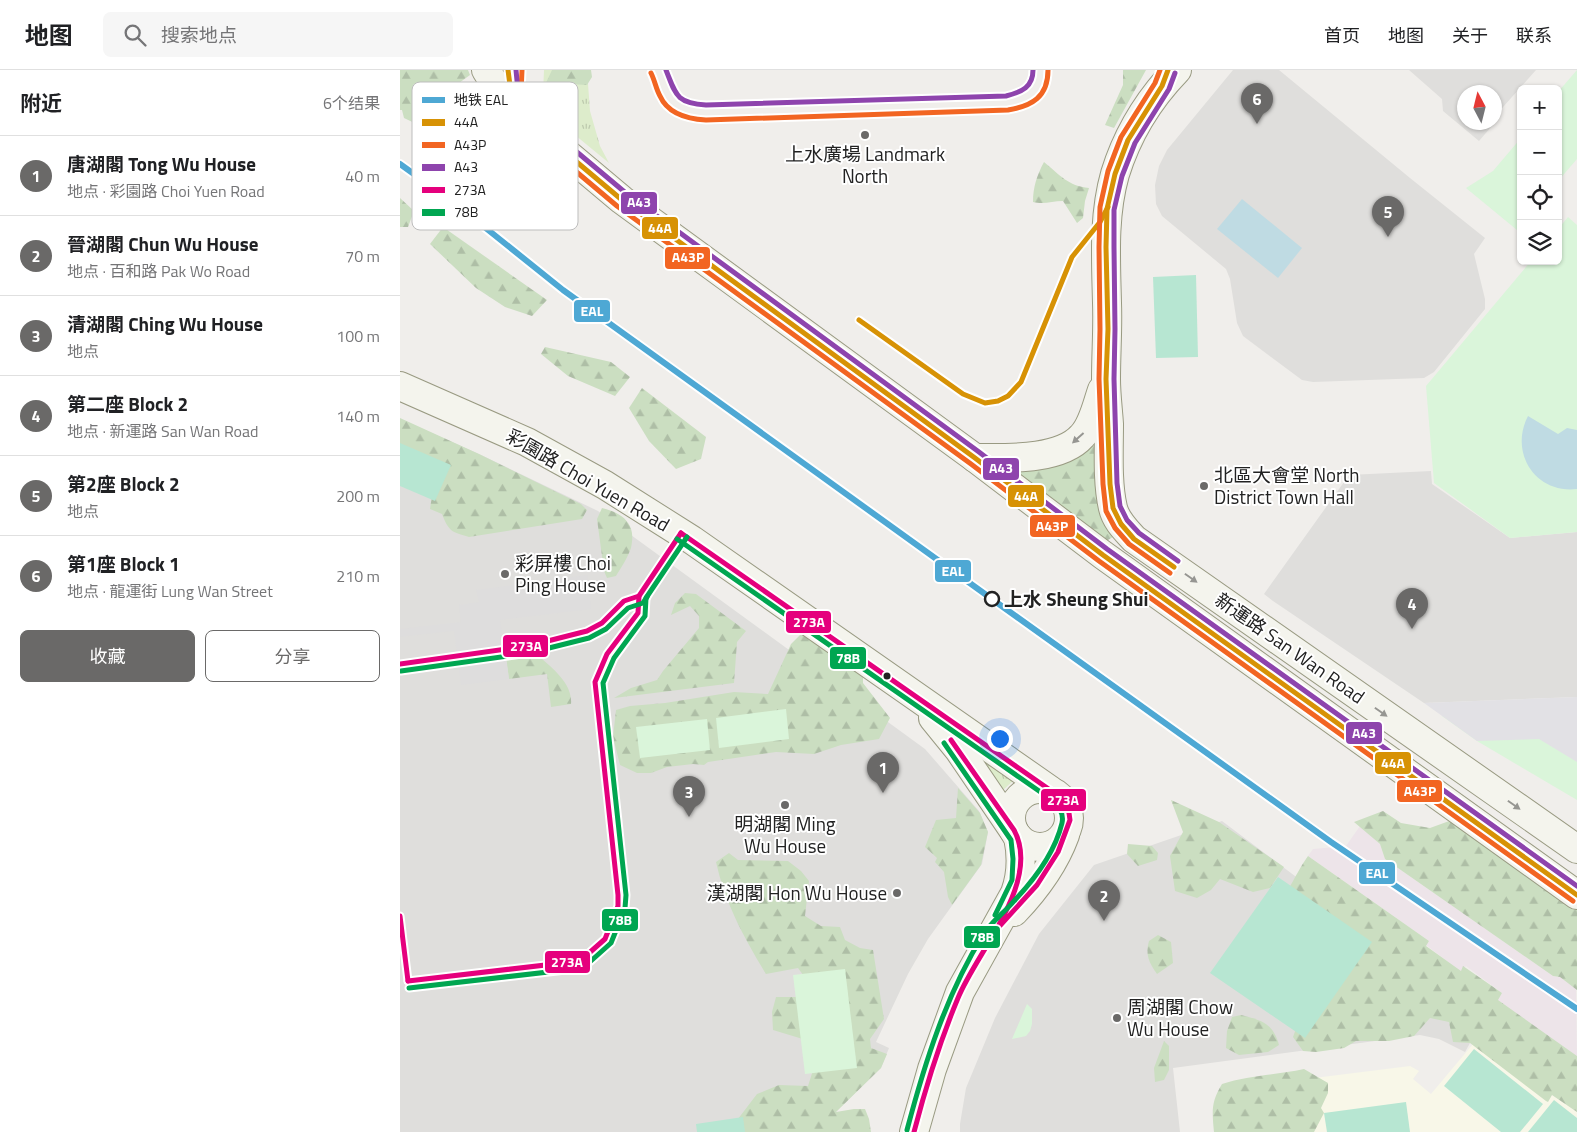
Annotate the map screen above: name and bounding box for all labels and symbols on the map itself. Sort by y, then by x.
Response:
legend [412,82,578,230]
pin: 6 [1241,83,1273,124]
north arrow [1457,85,1502,130]
text: 地铁 EAL [454,89,508,110]
text: 44A [454,111,479,132]
marker: 上水廣場 Landmark North [859,129,871,141]
text: A43P [454,134,486,155]
place label: 上水廣場 Landmark North [785,139,945,190]
text: A43 [454,156,478,177]
text: 273A [454,179,487,200]
line badge: A43 [620,191,658,215]
text: A43 [627,191,651,212]
pin: 5 [1372,196,1404,237]
text: 78B [454,201,478,222]
line badge: 44A [641,216,679,240]
text: 44A [648,217,673,238]
line badge: A43P [664,246,711,270]
text: A43P [672,246,704,267]
line badge: EAL [573,299,611,323]
text: EAL [581,300,604,321]
street label: 彩園路 Choi Yuen Road [501,421,675,538]
one-way arrow [1073,432,1085,444]
line badge: A43 [982,457,1020,481]
text: A43 [989,457,1013,478]
place label: 北區大會堂 North District Town Hall [1214,460,1359,511]
marker: 北區大會堂 North District Town Hall [1198,480,1210,492]
line badge: 44A [1007,484,1045,508]
text: 44A [1014,485,1039,506]
line badge: A43P [1029,514,1076,538]
text: A43P [1036,515,1068,536]
place label: 彩屏樓 Choi Ping House [515,548,611,599]
line badge: EAL [934,559,972,583]
text: EAL [942,560,965,581]
marker: 彩屏樓 Choi Ping House [499,568,511,580]
one-way arrow [1184,573,1197,583]
place label: 上水 Sheung Shui [1004,584,1148,613]
street label: 新運路 San Wan Road [1209,585,1371,710]
pin: 4 [1396,588,1428,629]
marker: 上水 Sheung Shui [984,591,1000,607]
line badge: 273A [785,610,832,634]
text: 273A [793,611,826,632]
line badge: 273A [502,634,549,658]
text: 273A [510,635,543,656]
line badge: 78B [829,646,867,670]
text: 78B [836,647,860,668]
unlabelled marker [882,671,892,681]
one-way arrow [1374,707,1388,717]
line badge: A43 [1345,721,1383,745]
text: A43 [1352,722,1376,743]
your location [987,726,1013,752]
line badge: 44A [1374,751,1412,775]
pin: 1 [867,752,899,793]
text: 44A [1381,752,1406,773]
pin: 3 [673,776,705,817]
line badge: A43P [1396,779,1443,803]
text: A43P [1404,780,1436,801]
line badge: 273A [1040,788,1087,812]
text: 273A [1047,789,1080,810]
marker: 明湖閣 Ming Wu House [779,799,791,811]
one-way arrow [1507,800,1521,810]
place label: 明湖閣 Ming Wu House [734,809,836,860]
line badge: EAL [1358,861,1396,885]
text: EAL [1366,862,1389,883]
place label: 漢湖閣 Hon Wu House [707,878,887,907]
pin: 2 [1088,880,1120,921]
marker: 漢湖閣 Hon Wu House [891,887,903,899]
line badge: 78B [601,908,639,932]
text: 78B [608,909,632,930]
line badge: 78B [963,925,1001,949]
text: 78B [970,926,994,947]
line badge: 273A [544,950,591,974]
text: 273A [551,951,584,972]
place label: 周湖閣 Chow Wu House [1127,992,1233,1043]
marker: 周湖閣 Chow Wu House [1111,1012,1123,1024]

